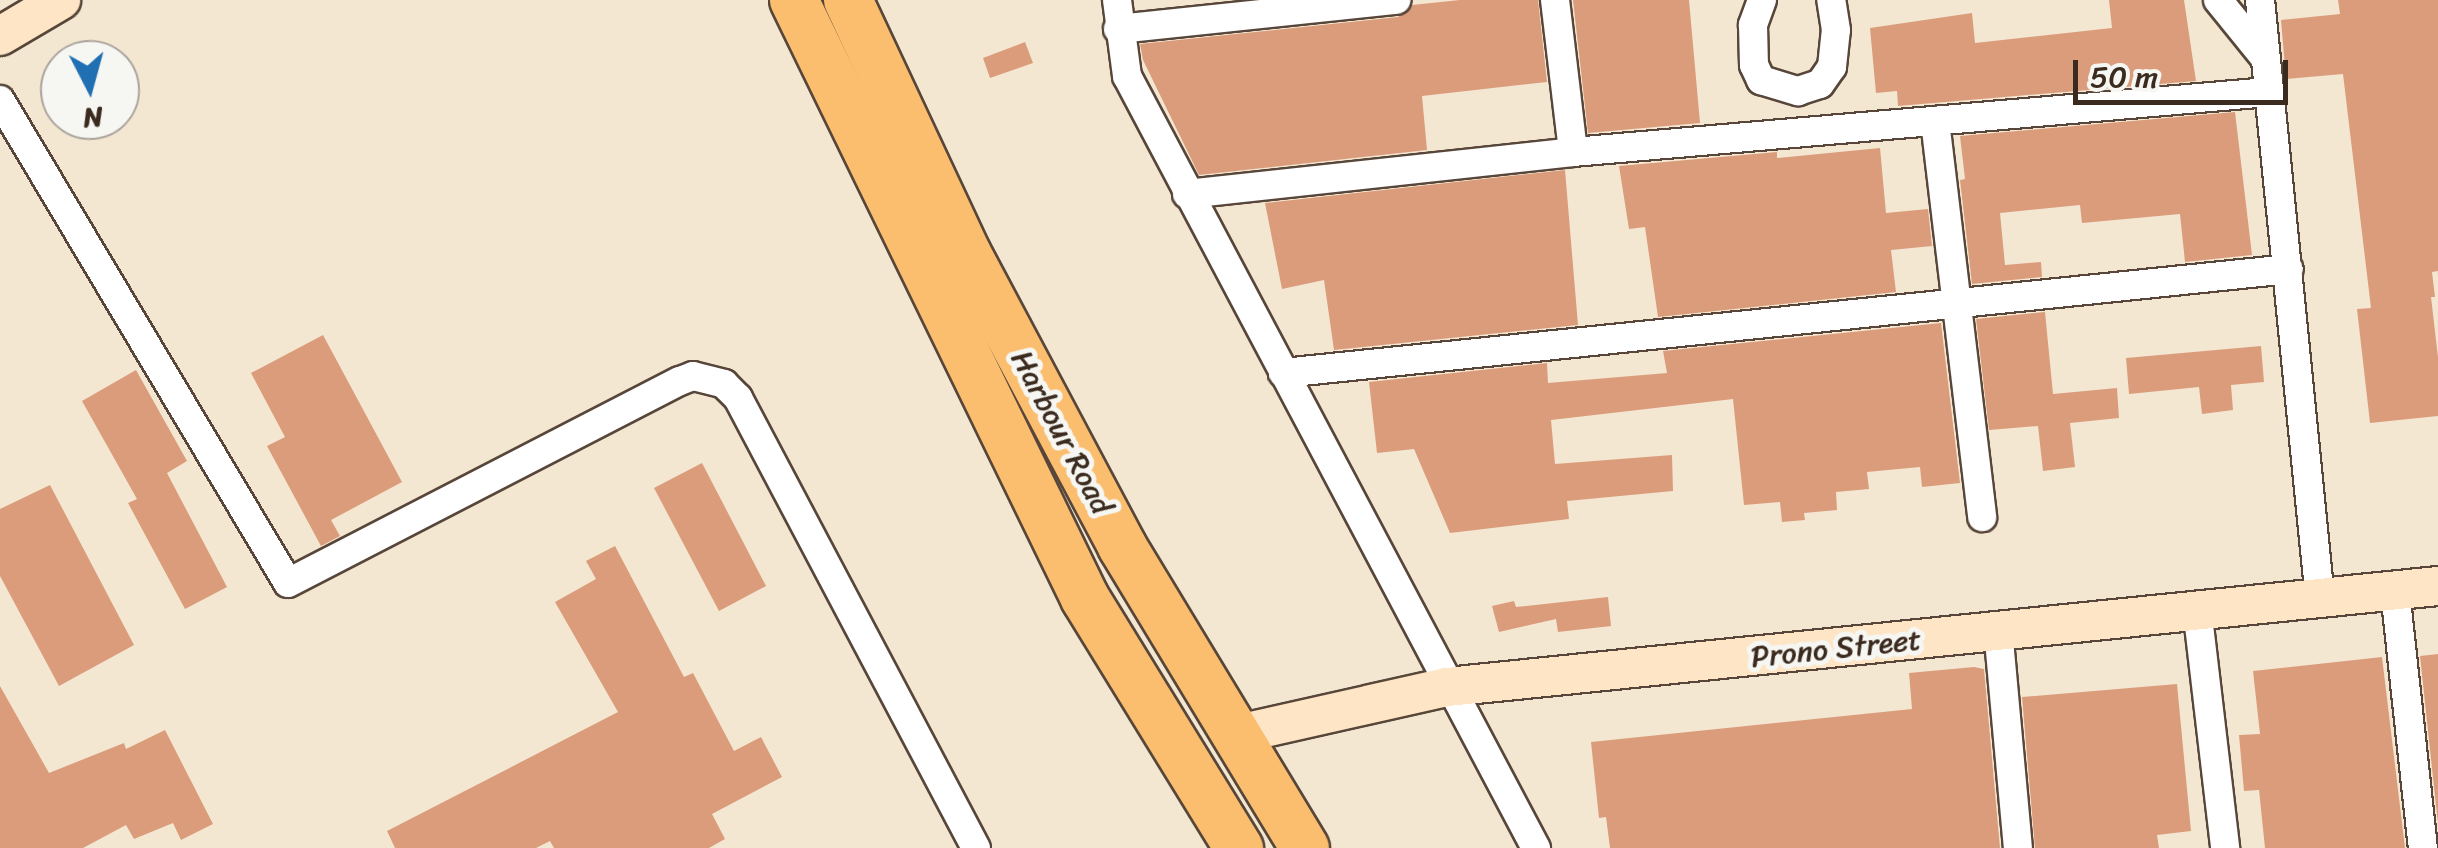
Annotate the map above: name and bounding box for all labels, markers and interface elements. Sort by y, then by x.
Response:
north arrow [40,40,140,140]
scale bar [2078,40,2293,102]
text: 50 m [2090,50,2158,104]
text: N [81,93,105,144]
street label: Harbour Road [1004,344,1120,520]
street label: Prono Street [1749,621,1923,675]

